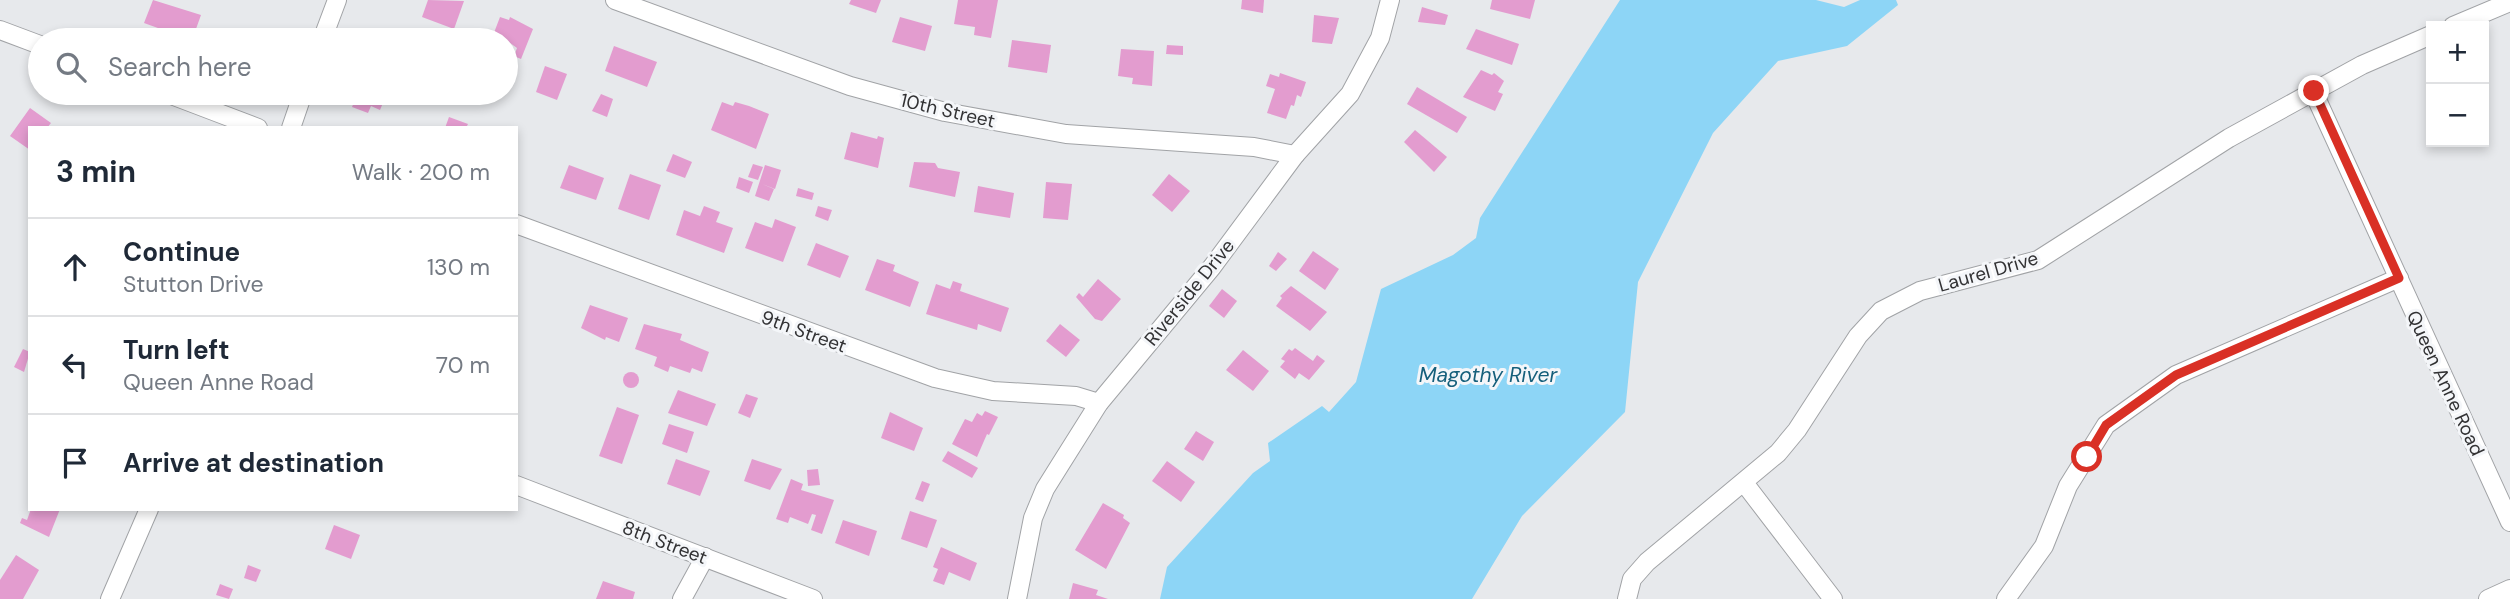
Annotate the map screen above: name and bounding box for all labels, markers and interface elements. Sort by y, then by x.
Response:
map controls [2426,21,2489,147]
button: + [2426,21,2489,84]
search box [28,28,518,105]
icon: search [52,48,90,86]
text: Search here [108,50,251,84]
route end [2298,75,2329,106]
button: − [2426,84,2489,147]
street label: 10th Street [898,87,998,133]
text: 3 min [56,152,136,191]
text: Walk · 200 m [352,157,490,187]
street label: Riverside Drive [1139,234,1240,351]
text: Continue [123,235,240,269]
street label: Laurel Drive [1935,245,2041,298]
icon: ahead [56,248,94,286]
text: 130 m [427,252,490,282]
text: Stutton Drive [123,269,264,299]
street label: 9th Street [758,304,850,358]
street label: Queen Anne Road [2401,306,2490,460]
text: Turn left [123,333,230,367]
icon: left [56,346,94,384]
text: 70 m [436,350,490,380]
water label: Magothy River [1419,361,1558,389]
text: Queen Anne Road [123,367,314,397]
route start [2071,441,2102,472]
icon: arrive [56,444,94,482]
text: Arrive at destination [123,446,384,480]
street label: 8th Street [619,515,711,570]

